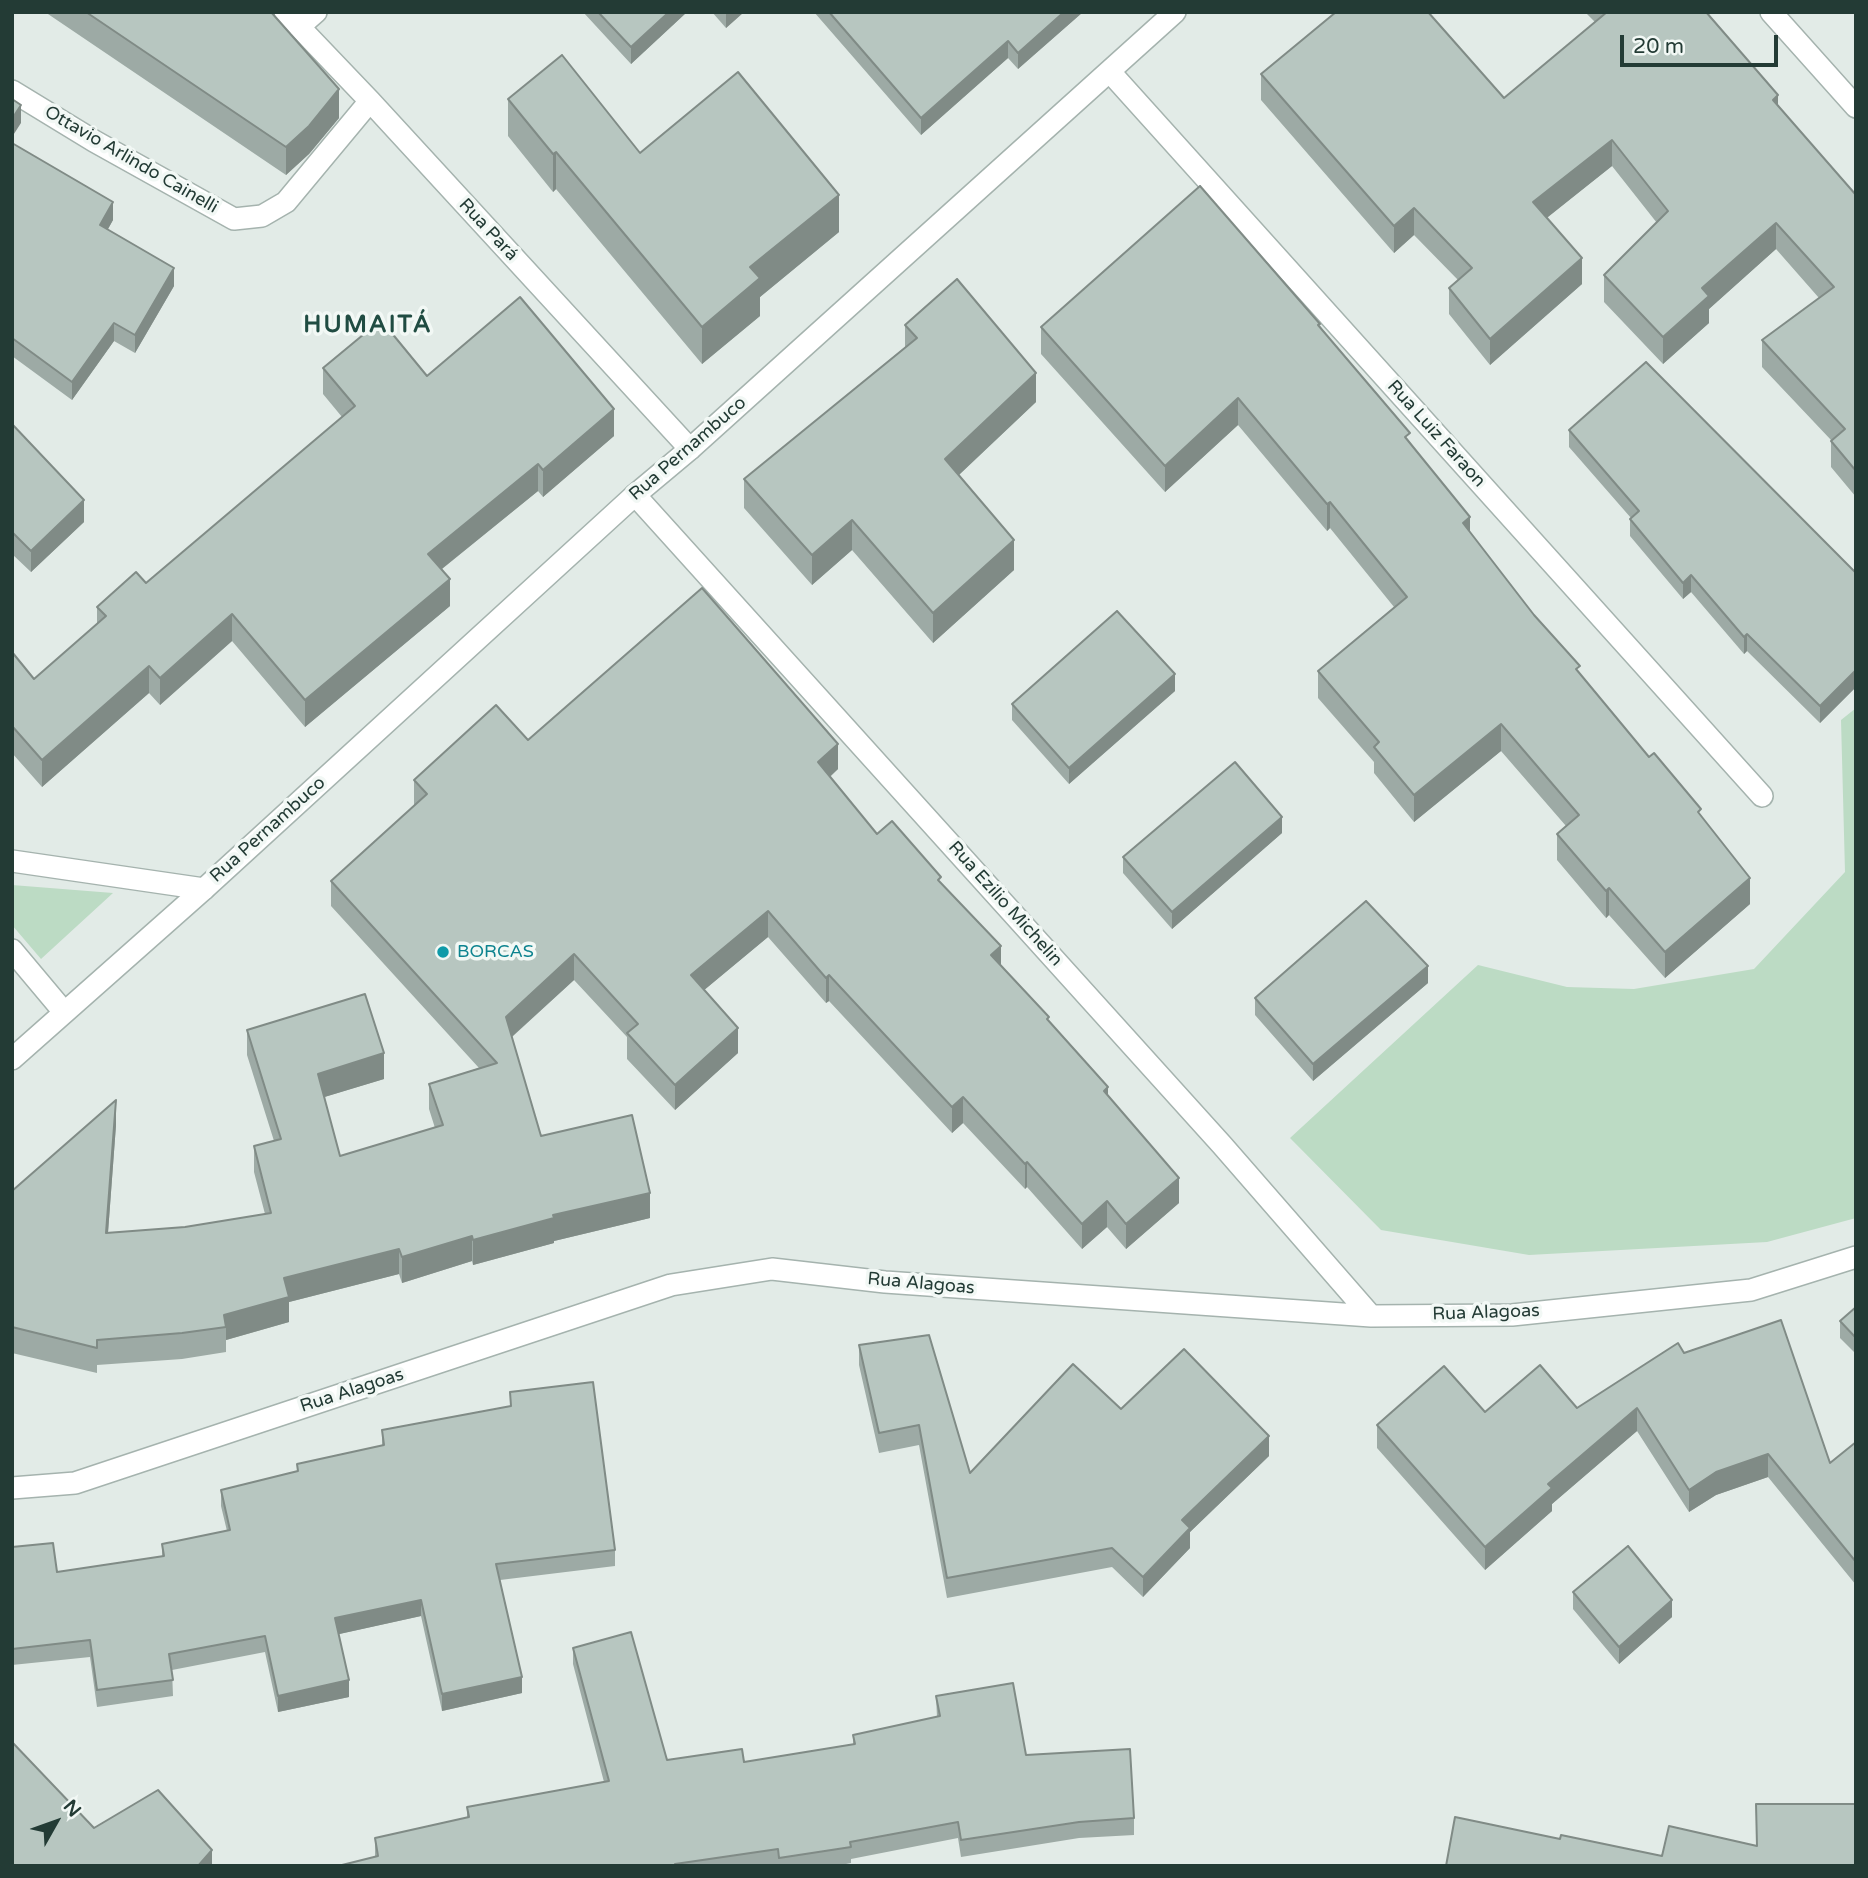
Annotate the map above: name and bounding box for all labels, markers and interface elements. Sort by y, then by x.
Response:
scale bar [1623,21,1780,65]
text: 20 m [1633,34,1684,59]
street label: Ottavio Arlindo Cainelli [40,101,222,219]
street label: Rua Pará [454,194,522,266]
district label: HUMAITÁ [304,312,432,340]
street label: Rua Luiz Faraon [1382,376,1490,492]
street label: Rua Pernambuco [625,392,751,506]
street label: Rua Pernambuco [206,772,330,888]
street label: Rua Ezilio Michelin [943,837,1067,971]
place label: BORCAS [457,941,534,963]
marker: BORCAS [435,944,451,960]
street label: Rua Alagoas [866,1269,976,1299]
street label: Rua Alagoas [1432,1300,1540,1326]
street label: Rua Alagoas [298,1364,406,1418]
north arrow [21,1787,91,1857]
text: N [59,1796,85,1821]

